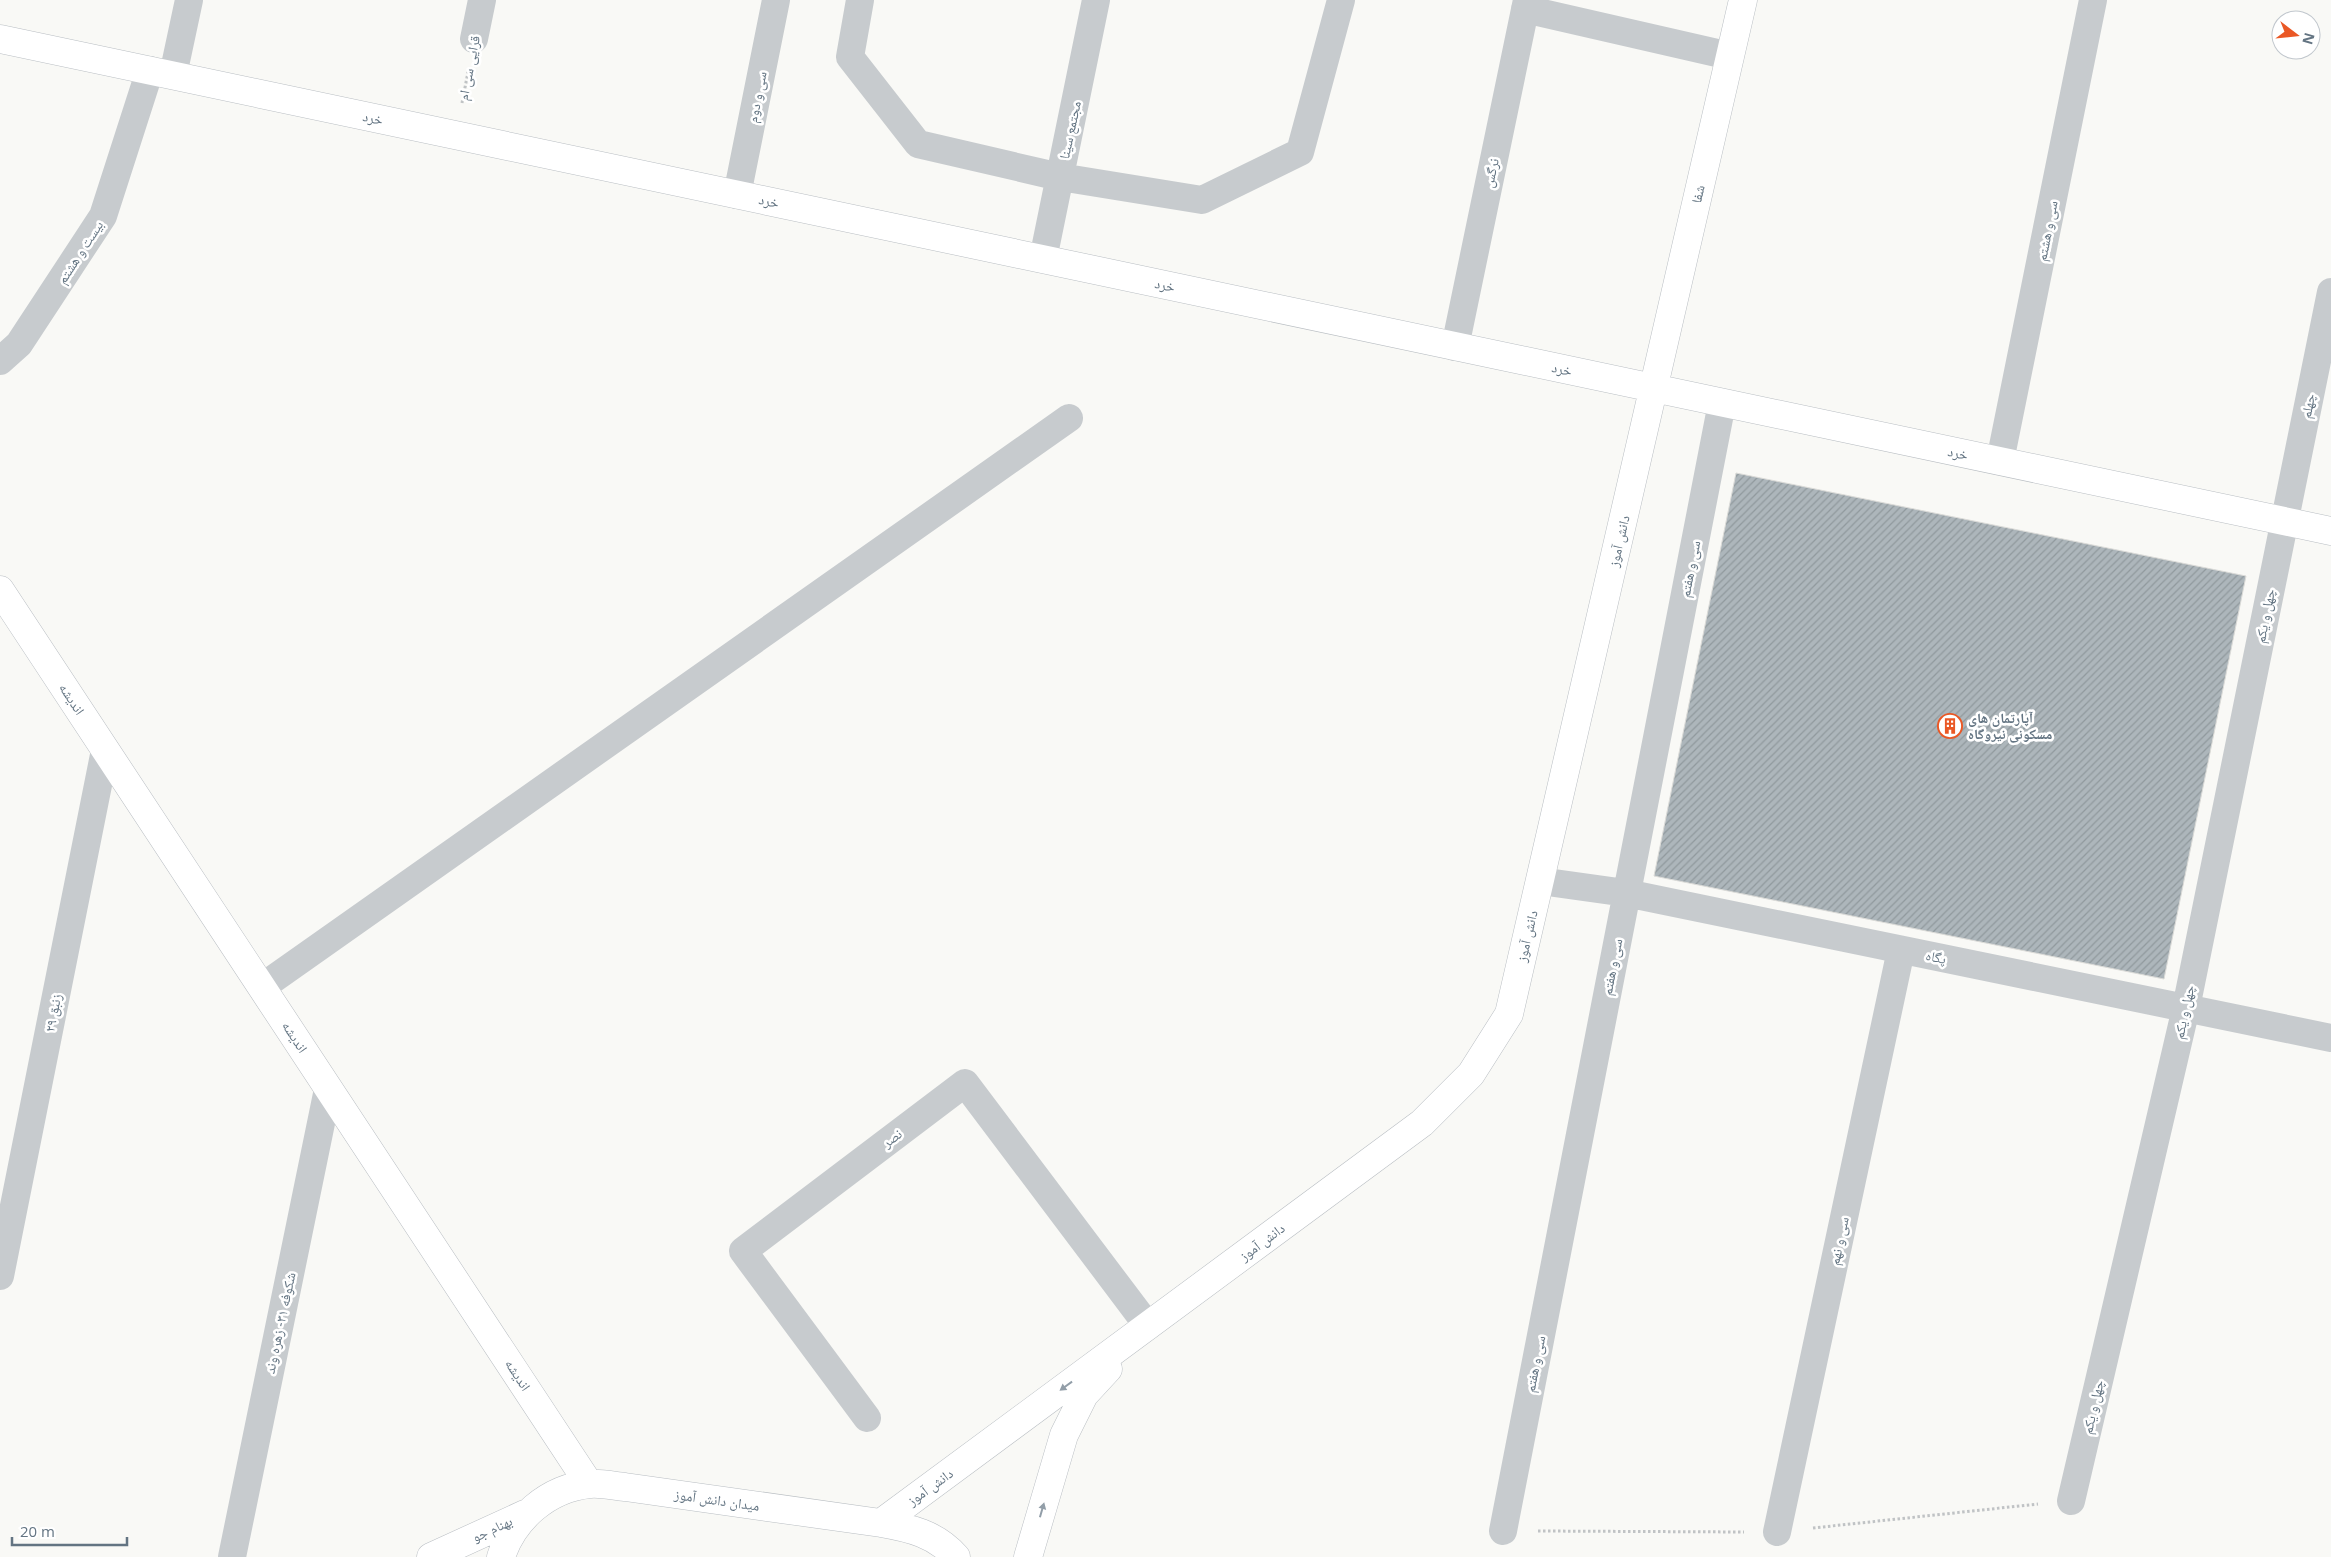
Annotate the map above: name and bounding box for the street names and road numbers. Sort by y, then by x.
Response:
street label: قرایی سی ام [453,34,485,102]
street label: سی و دوم [742,70,772,124]
street label: مجتمع سینا [1054,99,1086,161]
street label: خرد [361,106,385,129]
street label: نرگس [1478,156,1503,189]
street label: شفا [1686,183,1709,205]
street label: خرد [757,189,781,212]
street label: سی و هشتم [2031,199,2063,263]
street label: بیست و هشتم [52,216,108,288]
street label: خرد [1153,273,1177,296]
street label: خرد [1550,357,1574,380]
street label: چهلم [2296,392,2320,420]
street label: خرد [1946,441,1970,464]
street label: دانش آموز [1603,513,1634,570]
street label: سی و هفتم [1675,539,1705,599]
street label: چهل و یکم [2250,587,2280,645]
street label: اندیشه [55,679,90,718]
street label: دانش آموز [1511,908,1542,965]
street label: سی و هفتم [1597,937,1627,997]
street label: پگاه [1924,945,1948,968]
street label: چهل و یکم [2169,983,2200,1041]
street label: زنبق ۲۹ [40,992,66,1034]
street label: اندیشه [278,1017,313,1056]
street label: نصر [877,1124,906,1152]
street label: سی و نهم [1824,1215,1854,1267]
street label: دانش آموز [1234,1218,1289,1266]
street label: شکوفه ۳۱- زهره وند [259,1270,300,1375]
street label: سی و هفتم [1520,1334,1550,1394]
street label: اندیشه [501,1355,536,1394]
street label: چهل و یکم [2077,1378,2109,1436]
street label: دانش آموز [902,1463,957,1510]
street label: میدان دانش آموز [672,1484,761,1515]
street label: بهنام جو [468,1511,516,1547]

